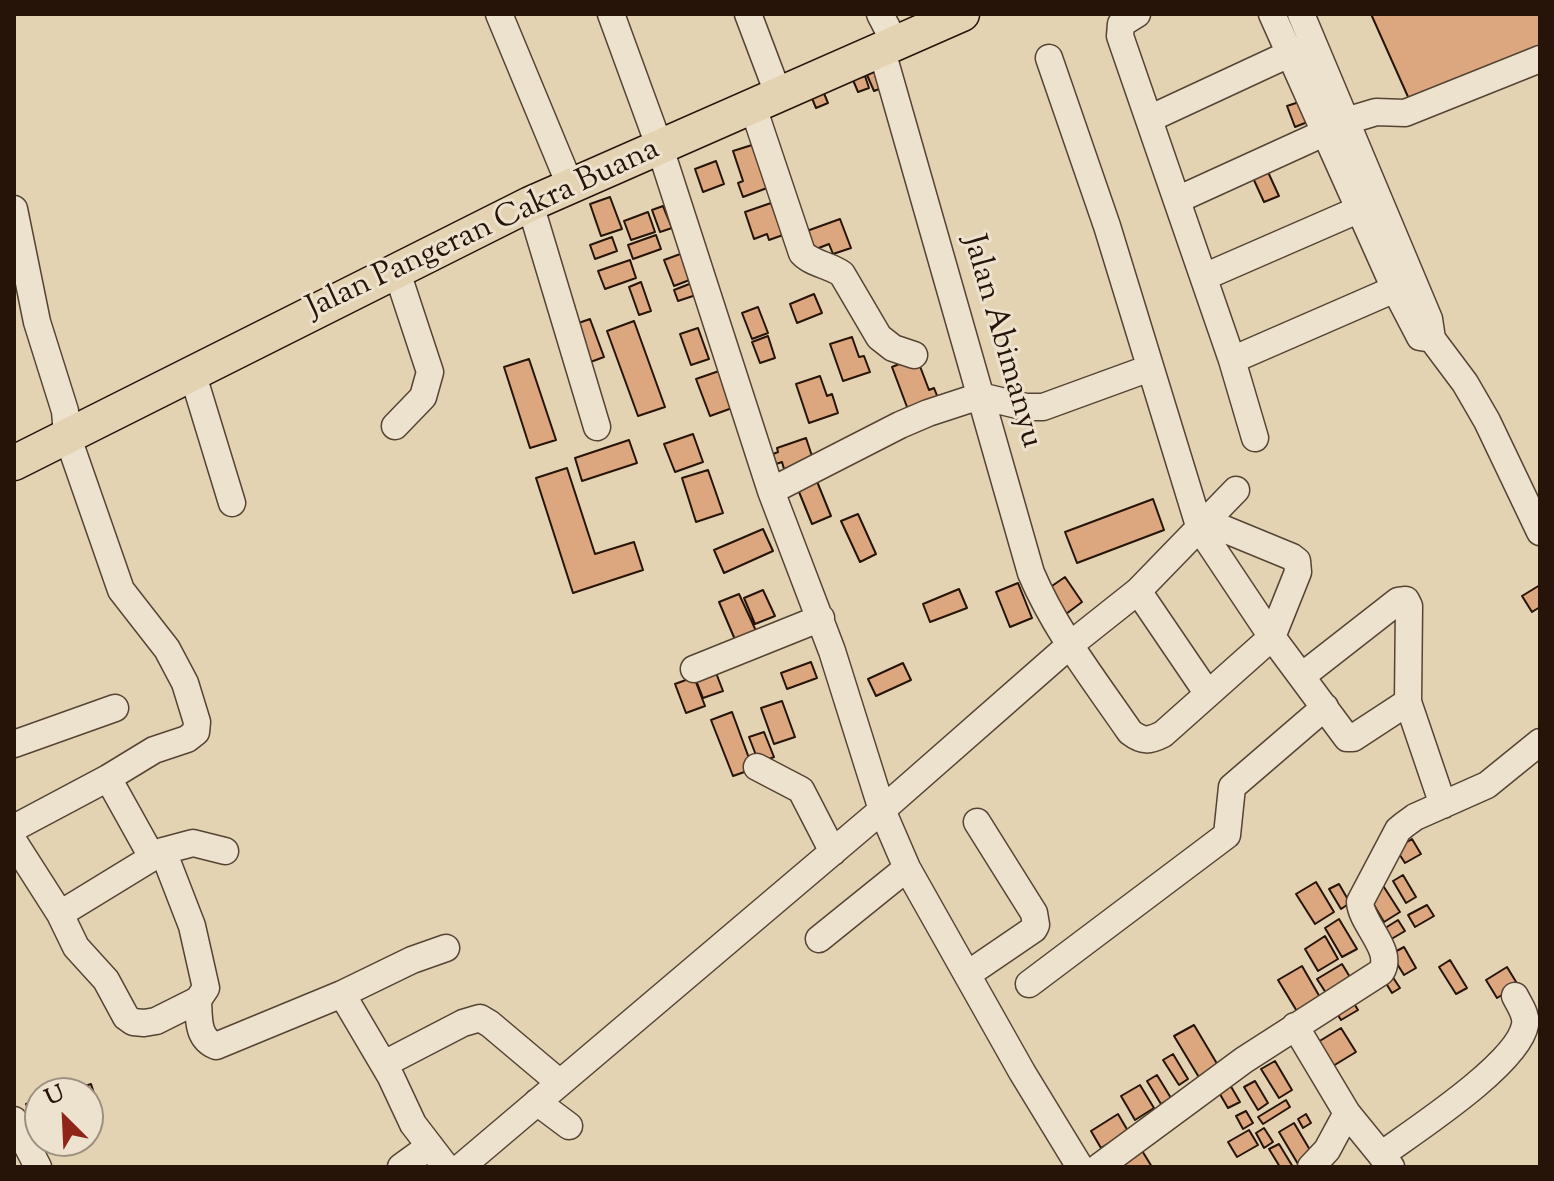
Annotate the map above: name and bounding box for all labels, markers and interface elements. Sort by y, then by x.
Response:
street label: Jalan Pangeran Cakra Buana [302,132,666,330]
street label: Jalan Abimanyu [951,231,1049,453]
north arrow [24,1077,104,1157]
text: U [40,1079,70,1115]

